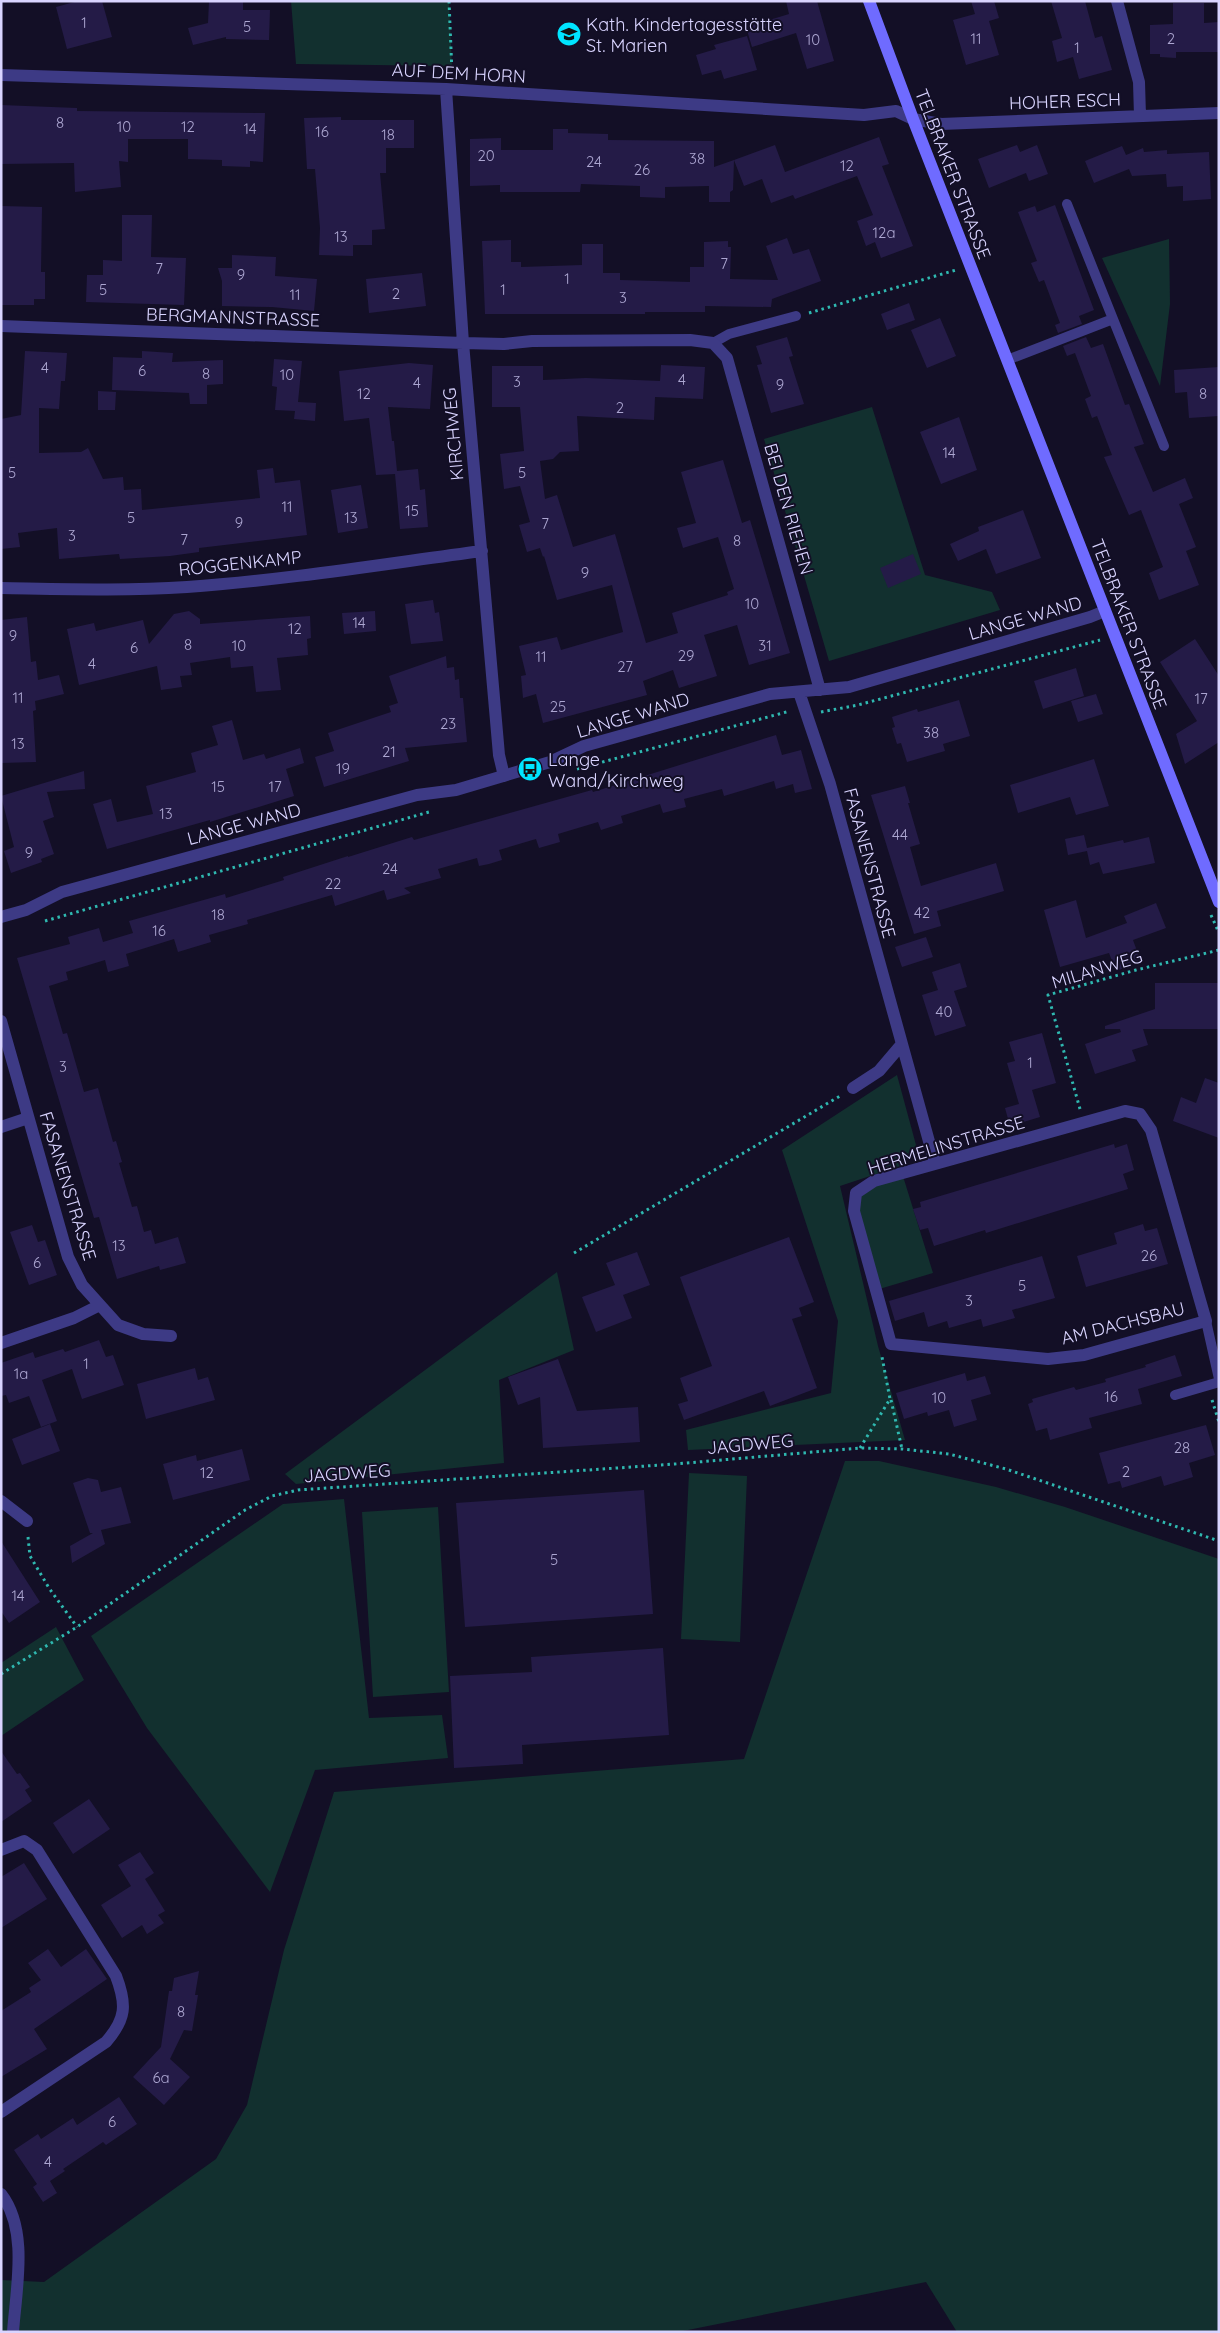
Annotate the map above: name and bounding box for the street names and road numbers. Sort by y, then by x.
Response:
street label: AUF DEM HORN [391,58,527,88]
street label: TELBRAKER STRASSE [910,86,996,262]
street label: HOHER ESCH [1009,88,1121,114]
street label: BERGMANNSTRASSE [146,302,320,332]
street label: KIRCHWEG [437,386,469,482]
street label: BEI DEN RIEHEN [759,441,819,577]
street label: TELBRAKER STRASSE [1086,536,1172,712]
street label: ROGGENKAMP [177,545,303,581]
street label: LANGE WAND [966,591,1084,645]
street label: LANGE WAND [574,687,692,743]
street label: FASANENSTRASSE [839,785,901,941]
street label: LANGE WAND [185,798,303,850]
street label: MILANWEG [1049,944,1145,994]
street label: FASANENSTRASSE [34,1109,102,1263]
street label: HERMELINSTRASSE [865,1110,1027,1180]
street label: AM DACHSBAU [1059,1297,1187,1349]
street label: JAGDWEG [706,1429,794,1459]
street label: JAGDWEG [303,1458,391,1488]

